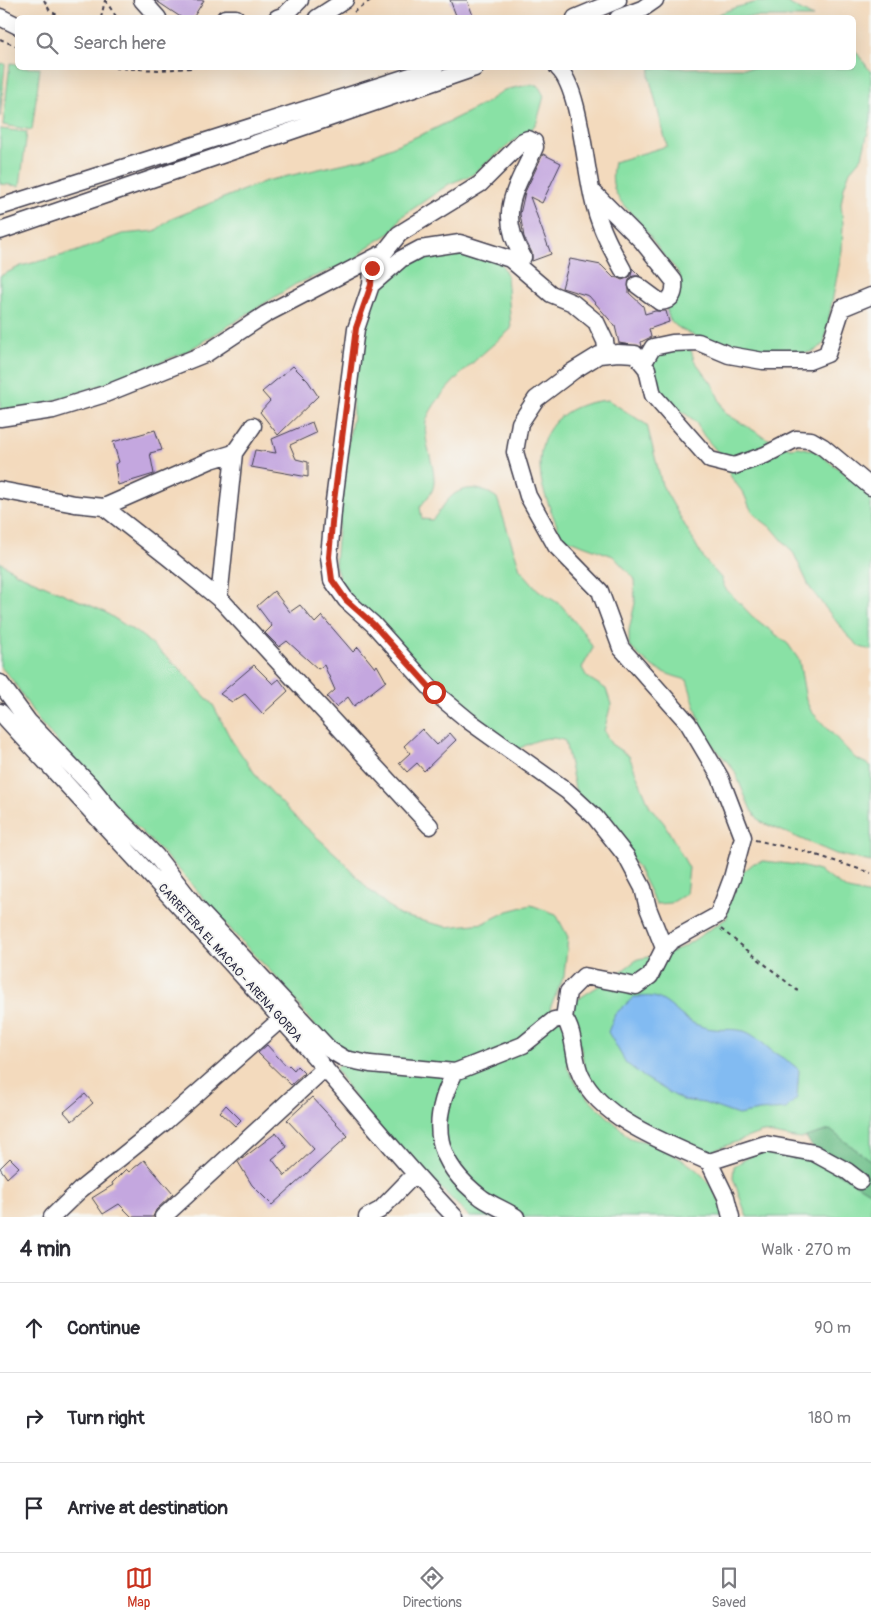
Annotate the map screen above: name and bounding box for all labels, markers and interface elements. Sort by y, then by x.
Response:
search box [15,15,856,70]
icon: search [33,29,61,57]
text: Search here [73,31,166,55]
route end [361,257,384,280]
route start [423,681,446,704]
street label: CARRETERA EL MACAO - ARENA GORDA [155,881,305,1046]
text: 4 min [20,1236,71,1263]
text: Walk · 270 m [761,1240,851,1260]
icon: ahead [20,1314,48,1342]
text: Continue [67,1316,140,1340]
text: 90 m [814,1318,851,1338]
icon: right [20,1404,48,1432]
text: Turn right [67,1406,145,1430]
text: 180 m [808,1408,851,1428]
icon: arrive [20,1494,48,1522]
text: Arrive at destination [67,1496,228,1520]
tab: Map [125,1564,153,1611]
tab: Directions [402,1564,462,1611]
tab: Saved [711,1564,746,1611]

